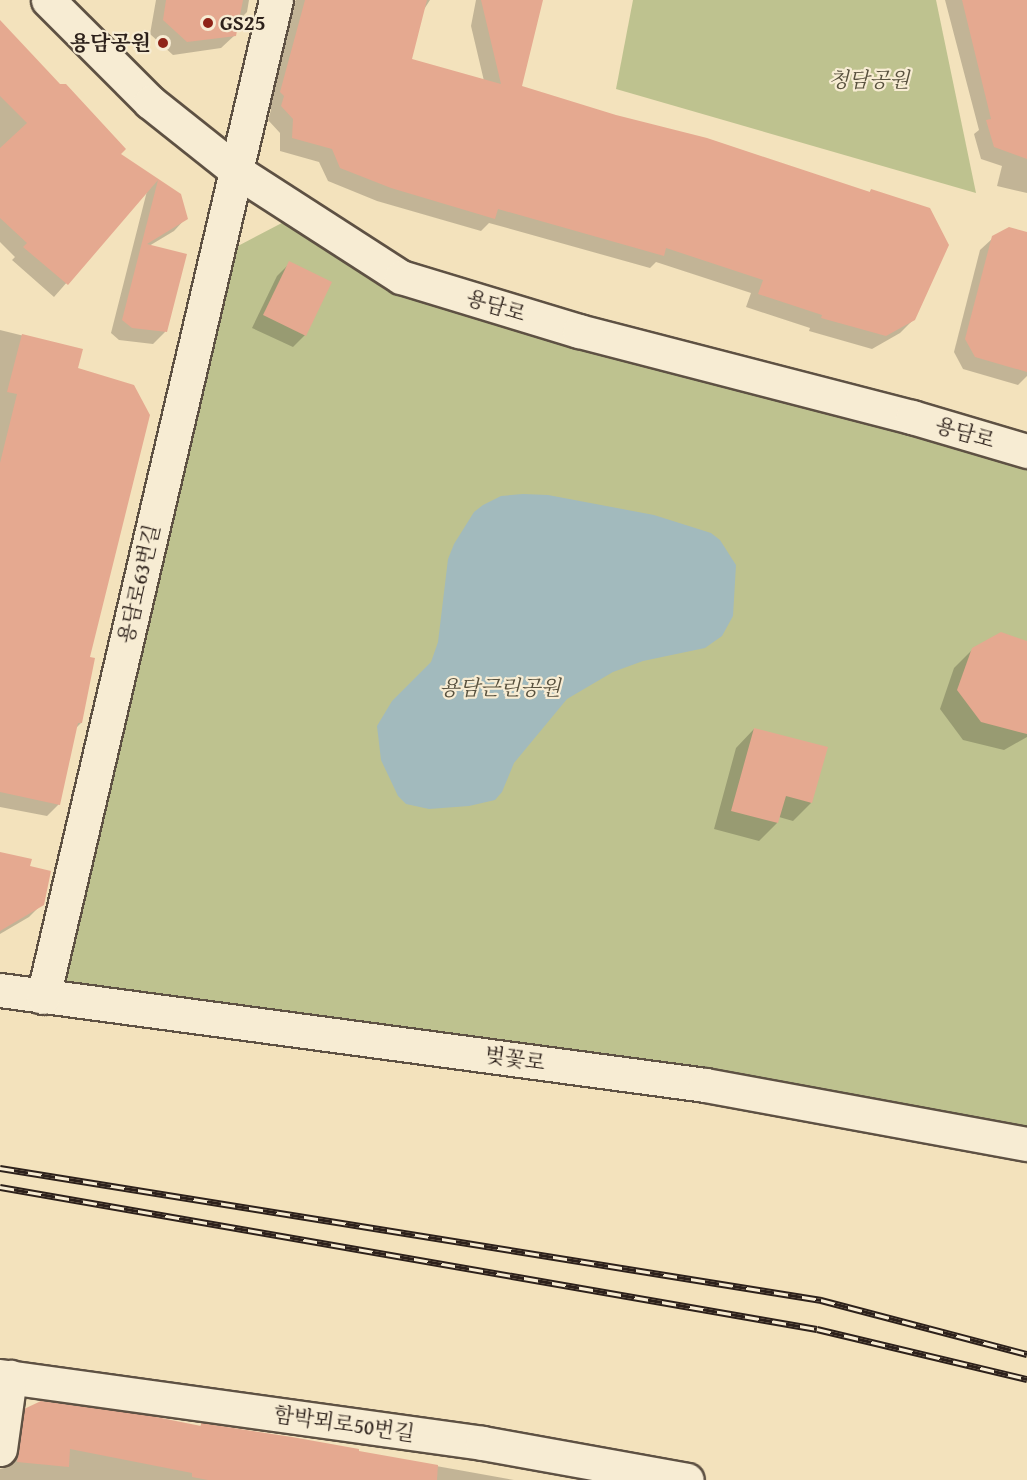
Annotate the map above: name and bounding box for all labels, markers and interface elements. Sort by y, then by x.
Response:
place label: GS25 [220,10,266,36]
marker: GS25 [201,16,215,30]
place label: 용담공원 [70,30,151,56]
marker: 용담공원 [156,36,170,50]
park label: 청담공원 [828,67,910,93]
street label: 용담로 [463,285,529,327]
street label: 용담로 [932,413,998,453]
street label: 용담로63번길 [113,522,165,646]
park label: 용담근린공원 [439,675,561,701]
street label: 벚꽃로 [483,1042,547,1076]
street label: 함박뫼로50번길 [272,1402,416,1446]

